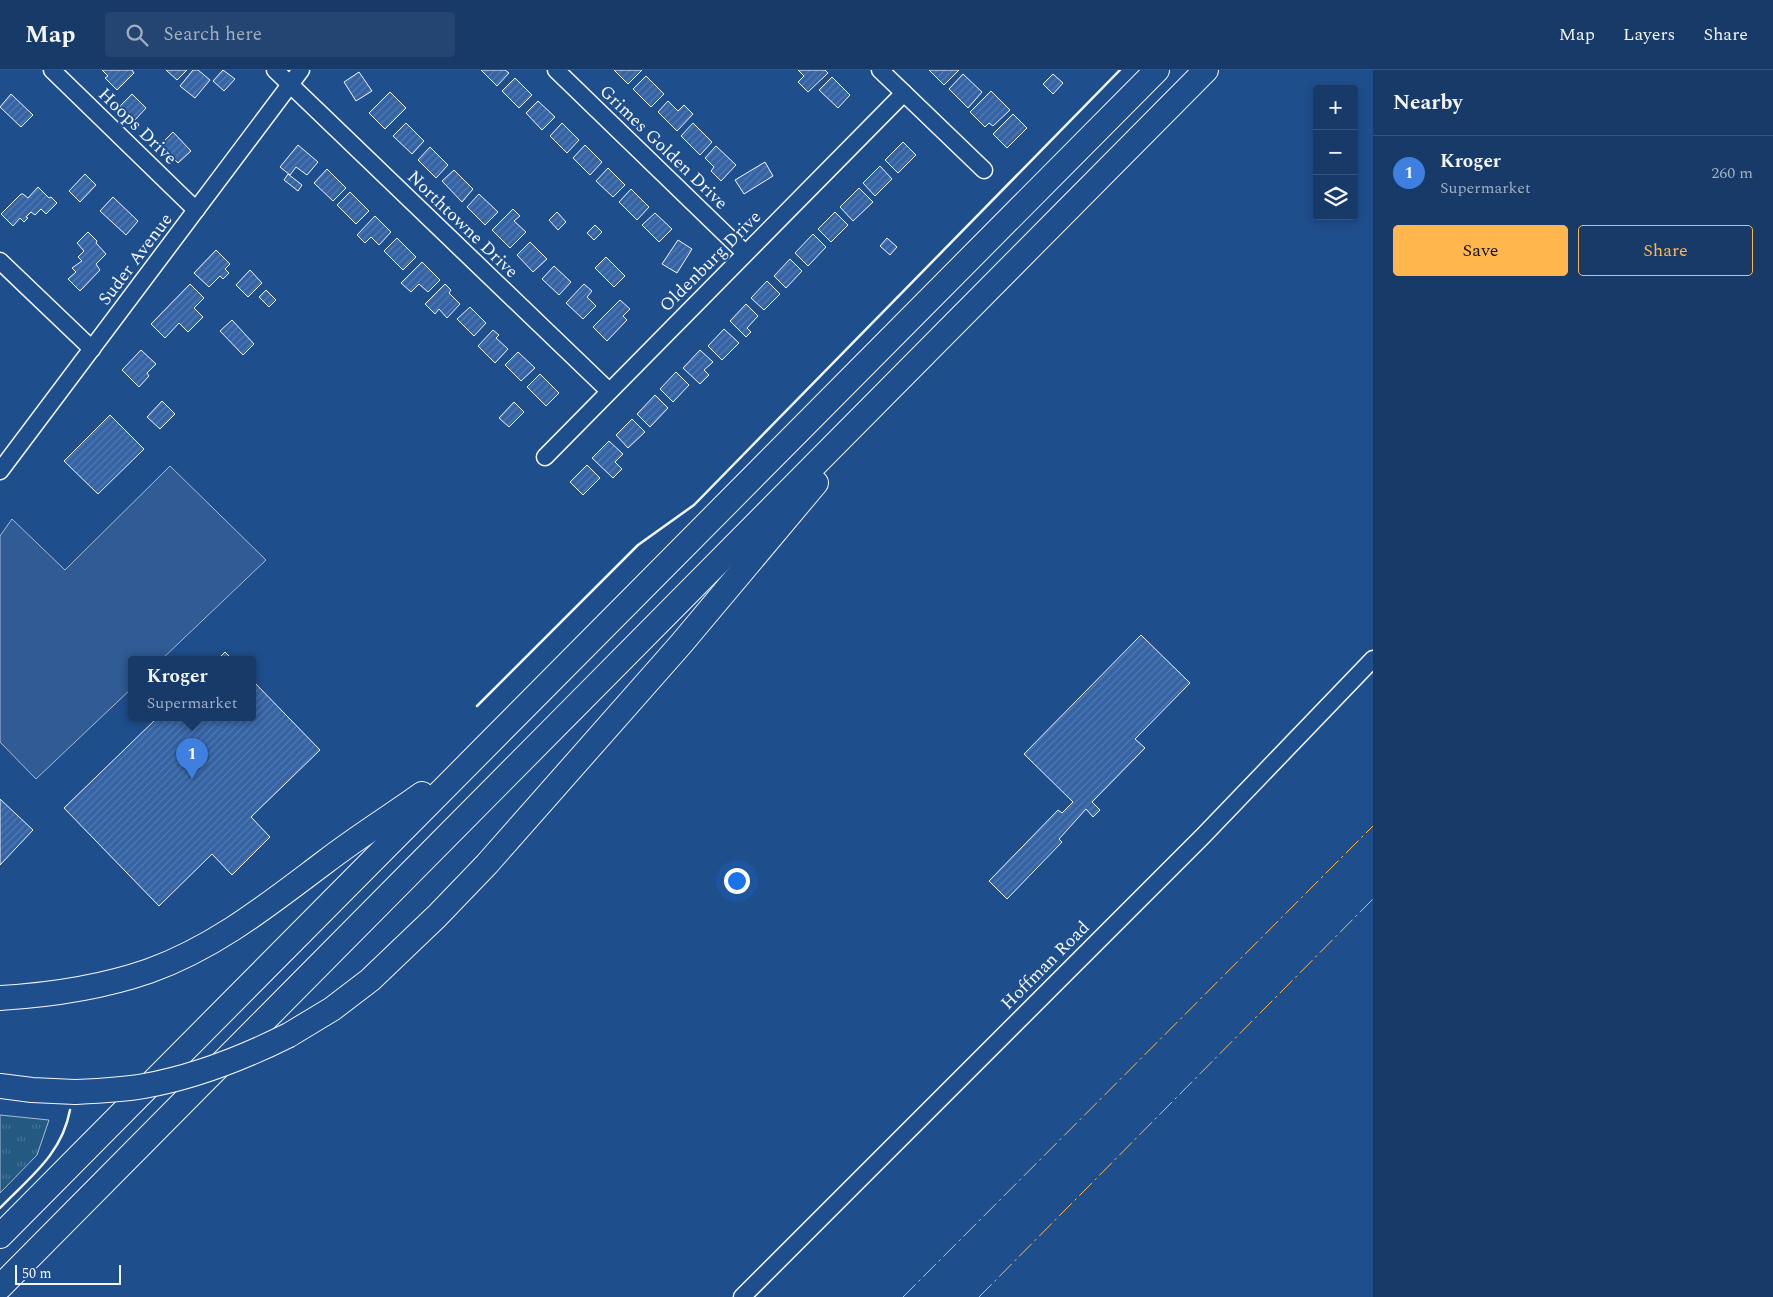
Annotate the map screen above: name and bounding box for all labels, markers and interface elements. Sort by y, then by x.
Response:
search box [105,12,455,57]
text: Map [25,17,75,53]
text: Search here [163,20,262,49]
icon: search [123,21,151,49]
text: Map [1559,21,1595,48]
text: Layers [1623,21,1675,48]
text: Share [1703,21,1748,48]
street label: Grimes Golden Drive [593,79,734,216]
street label: Hoops Drive [92,82,183,171]
map controls [1313,85,1358,220]
button: + [1313,85,1358,130]
text: Nearby [1393,87,1463,119]
button: − [1313,130,1358,175]
text: Kroger [1440,147,1501,176]
text: 1 [1405,161,1413,185]
text: 260 m [1711,161,1753,185]
street label: Northtowne Drive [401,164,524,285]
button: layers [1313,175,1358,220]
text: Supermarket [1440,176,1531,200]
street label: Oldenburg Drive [653,204,767,318]
street label: Suder Avenue [92,207,179,311]
button: Save [1393,225,1568,276]
button: Share [1578,225,1753,276]
popup [128,656,256,721]
text: Kroger [147,662,208,691]
text: Supermarket [147,691,237,715]
pin: 1 [176,738,208,779]
your location [724,868,750,894]
street label: Hoffman Road [995,915,1096,1016]
scale bar [15,1262,121,1285]
text: 50 m [22,1263,52,1284]

